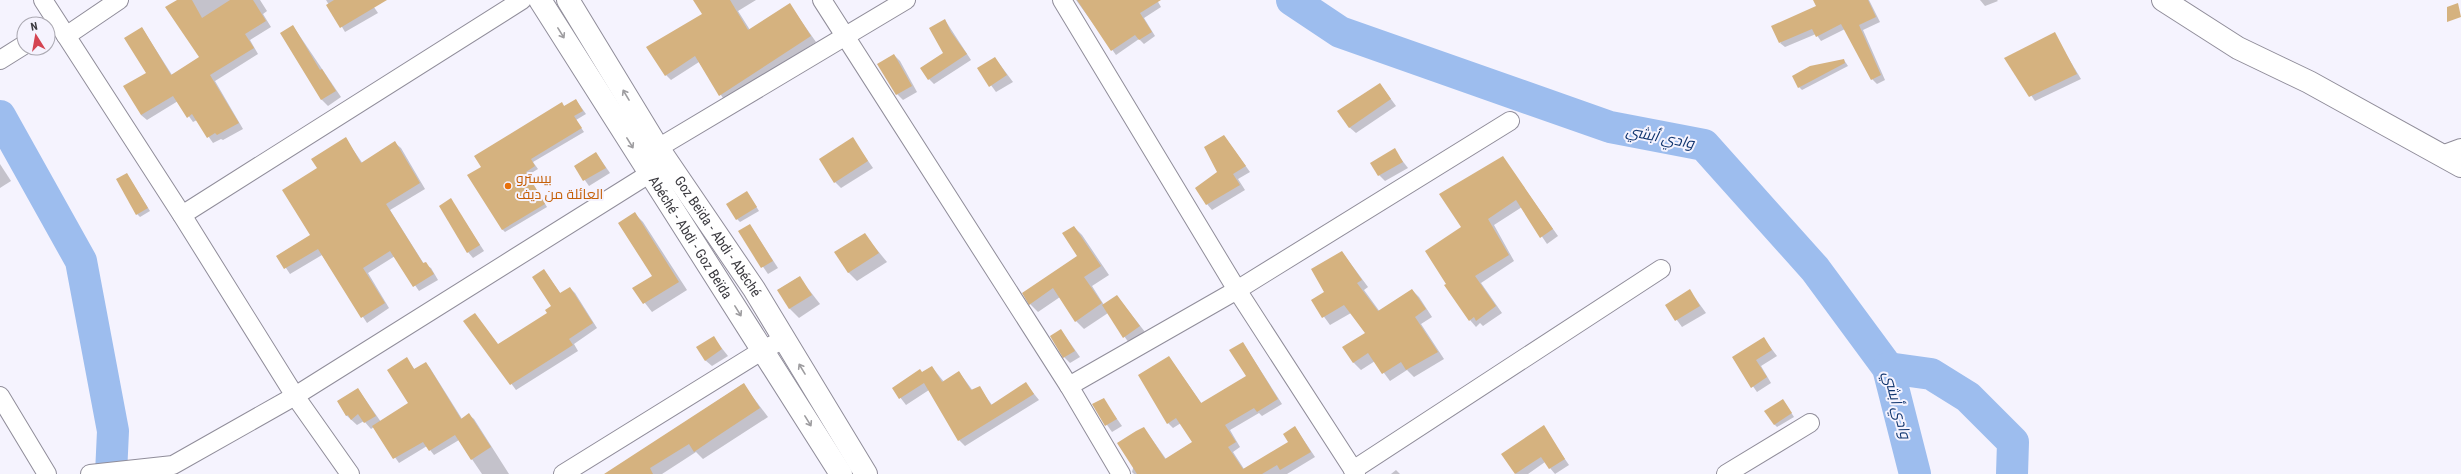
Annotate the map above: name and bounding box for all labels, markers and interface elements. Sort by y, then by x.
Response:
north arrow [16,16,56,56]
text: N [30,20,39,34]
one-way arrow [557,27,565,38]
one-way arrow [621,89,629,101]
water label: وادي أبشي [1624,121,1697,156]
one-way arrow [625,138,634,149]
place label: بيسترو العائلة من ديف [516,170,603,202]
street label: Abéché - Abdi - Goz Beïda [646,173,735,301]
street label: Goz Beïda - Abdi - Abéché [671,173,765,300]
marker: بيسترو العائلة من ديف [503,181,513,191]
one-way arrow [735,305,743,317]
one-way arrow [798,363,806,375]
water label: وادي أبشي [1876,369,1916,442]
one-way arrow [804,415,812,426]

